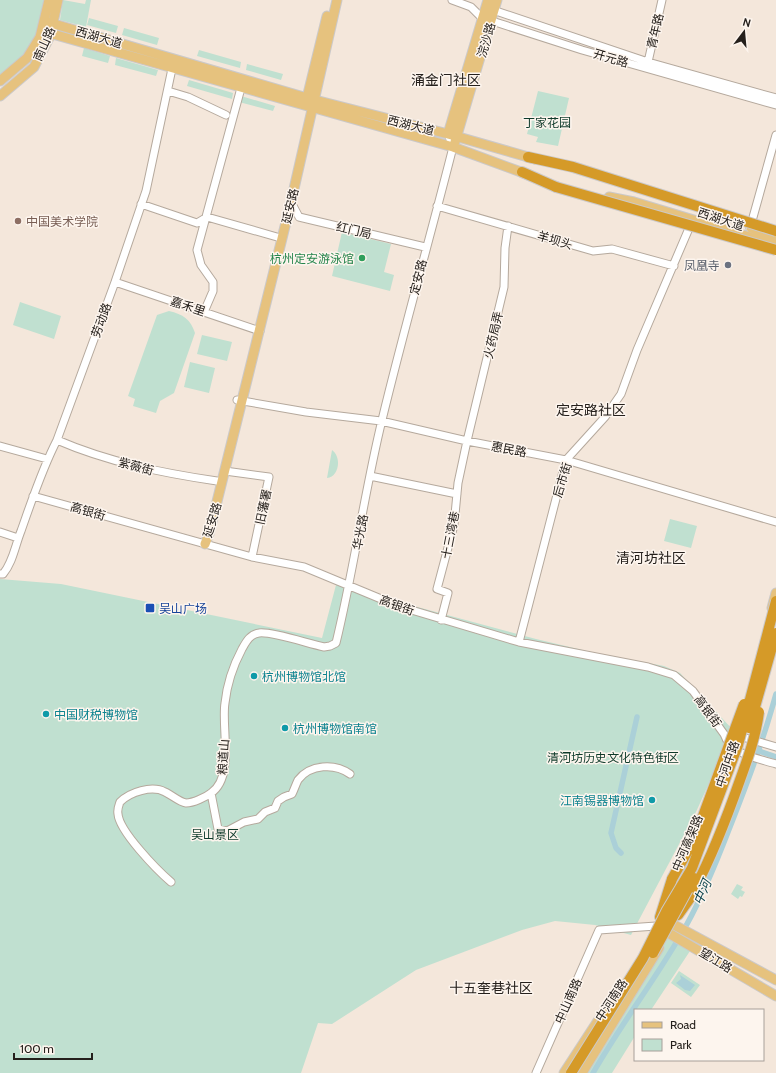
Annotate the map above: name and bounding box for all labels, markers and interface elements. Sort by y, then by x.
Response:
street label: 青年路 [644,12,666,50]
north arrow [724,12,764,52]
text: N [741,15,752,30]
street label: 浣沙路 [474,21,498,59]
street label: 西湖大道 [74,23,124,51]
street label: 南山路 [30,24,58,64]
street label: 开元路 [592,46,630,70]
district label: 涌金门社区 [411,71,481,89]
street label: 西湖大道 [386,112,436,138]
park label: 丁家花园 [523,115,571,130]
street label: 延安路 [279,187,301,225]
street label: 西湖大道 [696,204,746,234]
place label: 中国美术学院 [26,214,98,229]
marker: 中国美术学院 [13,216,23,226]
street label: 红门局 [335,219,373,241]
street label: 羊坝头 [536,228,574,252]
place label: 杭州定安游泳馆 [270,251,354,266]
marker: 杭州定安游泳馆 [357,253,367,263]
street label: 定安路 [406,258,430,296]
place label: 凤凰寺 [684,258,720,273]
marker: 凤凰寺 [723,260,733,270]
street label: 嘉禾里 [169,293,207,319]
street label: 劳动路 [88,301,114,339]
street label: 火药局弄 [480,310,506,360]
district label: 定安路社区 [556,401,626,419]
street label: 惠民路 [490,438,528,460]
street label: 紫薇街 [117,454,155,478]
street label: 后市街 [550,461,574,499]
street label: 旧藩署 [252,488,274,526]
street label: 高银街 [69,499,107,523]
street label: 延安路 [200,501,224,539]
street label: 十三湾巷 [438,510,462,560]
street label: 华光路 [349,513,371,551]
district label: 清河坊社区 [616,549,686,567]
street label: 高银街 [378,592,416,618]
place label: 吴山广场 [159,601,207,616]
marker: 吴山广场 [144,602,156,614]
place label: 杭州博物馆北馆 [262,669,346,684]
marker: 杭州博物馆北馆 [249,671,259,681]
street label: 高银街 [691,692,725,730]
place label: 中国财税博物馆 [54,707,138,722]
marker: 中国财税博物馆 [41,709,51,719]
place label: 杭州博物馆南馆 [293,721,377,736]
marker: 杭州博物馆南馆 [280,723,290,733]
street label: 粮道山 [214,739,232,775]
street label: 中河中路 [712,739,742,789]
park label: 清河坊历史文化特色街区 [547,750,679,765]
place label: 江南锡器博物馆 [560,793,644,808]
marker: 江南锡器博物馆 [647,795,657,805]
street label: 中河高架路 [668,812,706,874]
park label: 吴山景区 [191,827,239,842]
water label: 中河 [690,874,716,907]
street label: 望江路 [697,944,735,976]
street label: 中山南路 [551,976,585,1026]
street label: 中河南路 [592,976,630,1024]
district label: 十五奎巷社区 [449,979,533,997]
legend [634,1009,764,1061]
text: Road [670,1017,696,1032]
scale bar [14,1035,92,1061]
text: Park [670,1037,692,1052]
text: 100 m [20,1041,54,1056]

